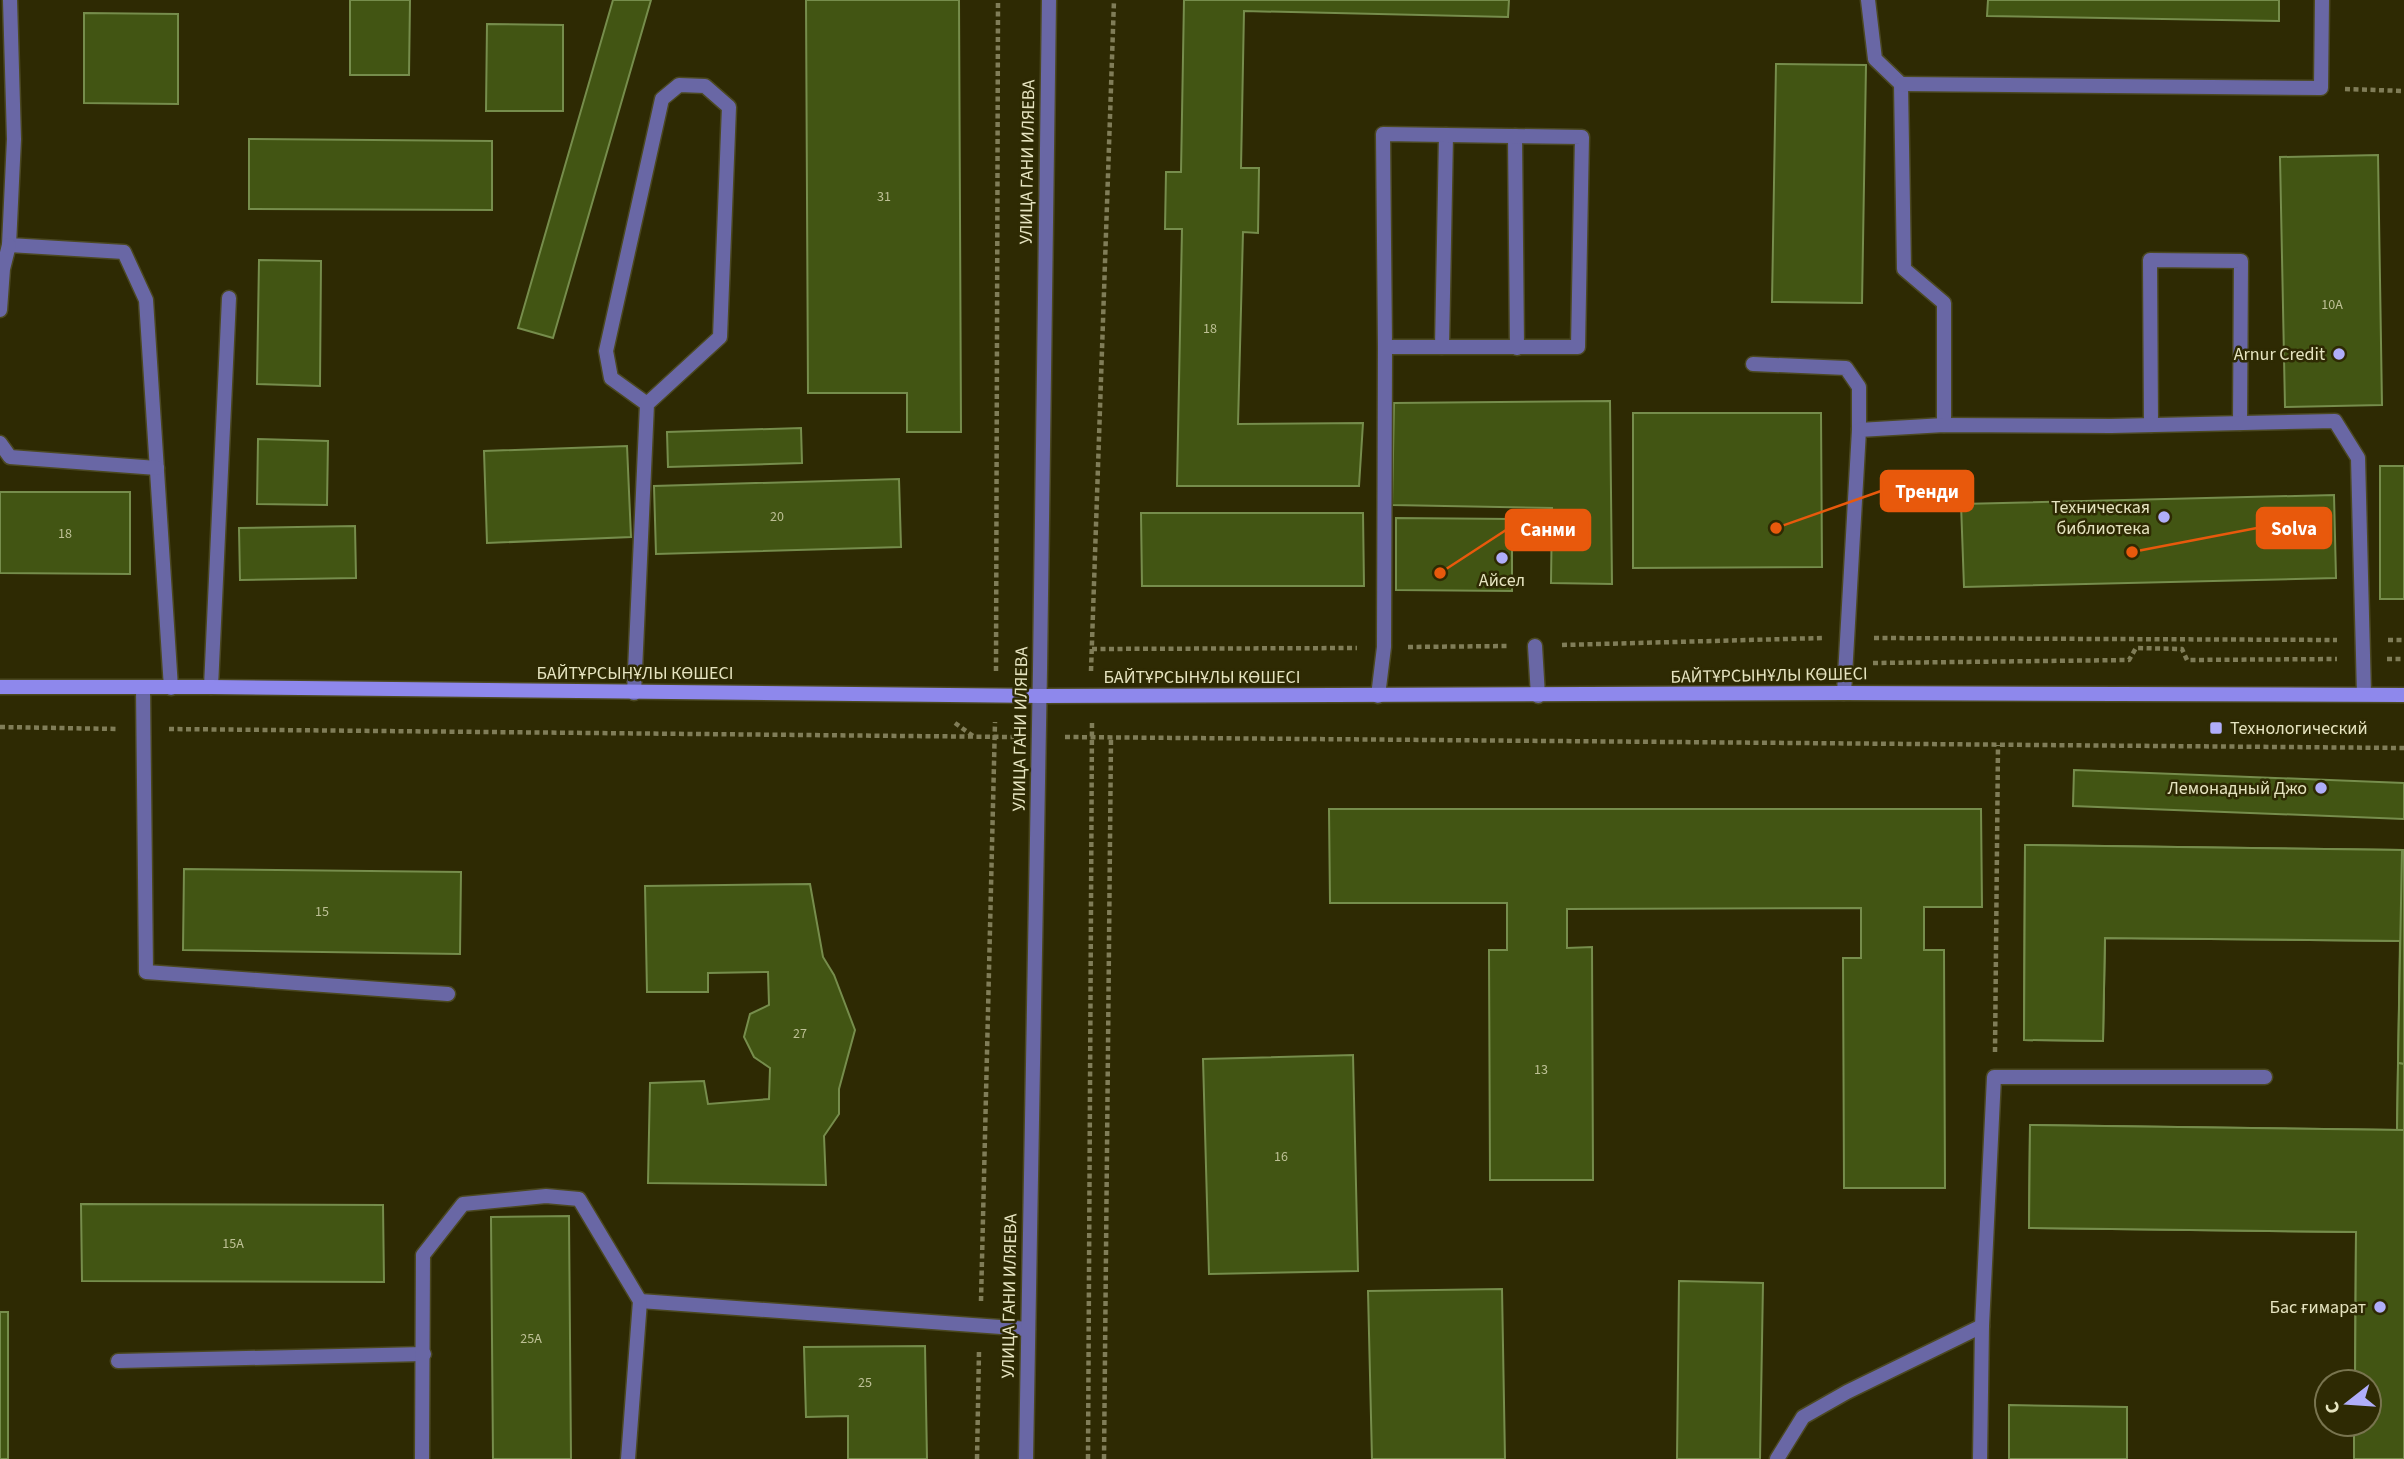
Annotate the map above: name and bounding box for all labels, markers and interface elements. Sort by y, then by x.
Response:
street label: УЛИЦА ГАНИ ИЛЯЕВА [1014,79,1041,245]
house number: 31 [877,187,891,207]
house number: 10А [2321,295,2343,315]
house number: 18 [1203,319,1217,339]
place label: Arnur Credit [2234,342,2325,367]
marker: Arnur Credit [2331,346,2347,362]
callout: Тренди [1881,471,1973,511]
text: Тренди [1895,479,1959,506]
place label: Техническая библиотека [2051,495,2150,541]
house number: 20 [770,507,784,527]
callout: Solva [2257,508,2331,548]
marker: Техническая библиотека [2156,509,2172,525]
callout: Санми [1506,510,1590,550]
text: Solva [2271,516,2317,543]
text: Санми [1520,517,1576,544]
house number: 18 [58,524,72,544]
marker: Айсел [1494,550,1510,566]
place label: Айсел [1479,568,1525,593]
street label: УЛИЦА ГАНИ ИЛЯЕВА [1007,646,1034,812]
street label: БАЙТҰРСЫНҰЛЫ КӨШЕСІ [536,661,734,686]
street label: БАЙТҰРСЫНҰЛЫ КӨШЕСІ [1670,661,1868,690]
street label: БАЙТҰРСЫНҰЛЫ КӨШЕСІ [1103,665,1301,690]
place label: Технологический [2230,716,2368,741]
marker: Технологический [2208,720,2224,736]
place label: Лемонадный Джо [2167,776,2307,801]
marker: Лемонадный Джо [2313,780,2329,796]
house number: 15 [315,902,329,922]
house number: 27 [793,1024,807,1044]
house number: 13 [1534,1060,1548,1080]
house number: 16 [1274,1147,1288,1167]
street label: УЛИЦА ГАНИ ИЛЯЕВА [996,1213,1023,1379]
house number: 15А [222,1234,244,1254]
place label: Бас ғимарат [2269,1295,2366,1320]
marker: Бас ғимарат [2372,1299,2388,1315]
house number: 25А [520,1329,542,1349]
north arrow [2313,1368,2383,1438]
house number: 25 [858,1373,872,1393]
text: С [2319,1398,2348,1417]

